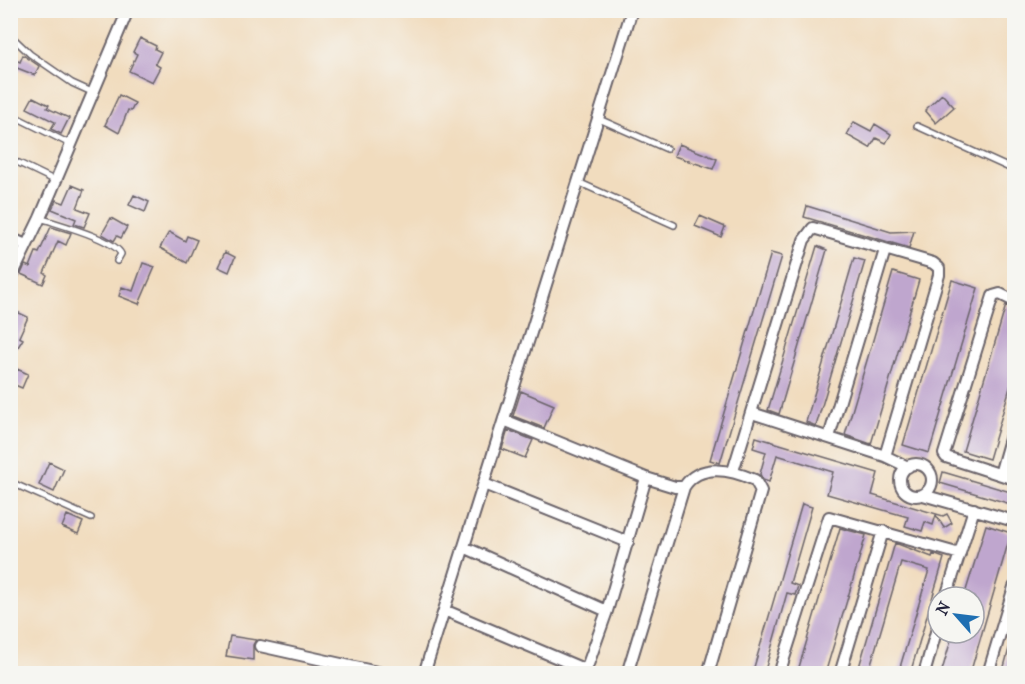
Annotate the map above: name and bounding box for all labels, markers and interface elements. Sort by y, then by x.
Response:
north arrow [926,585,986,645]
text: N [932,598,955,618]

